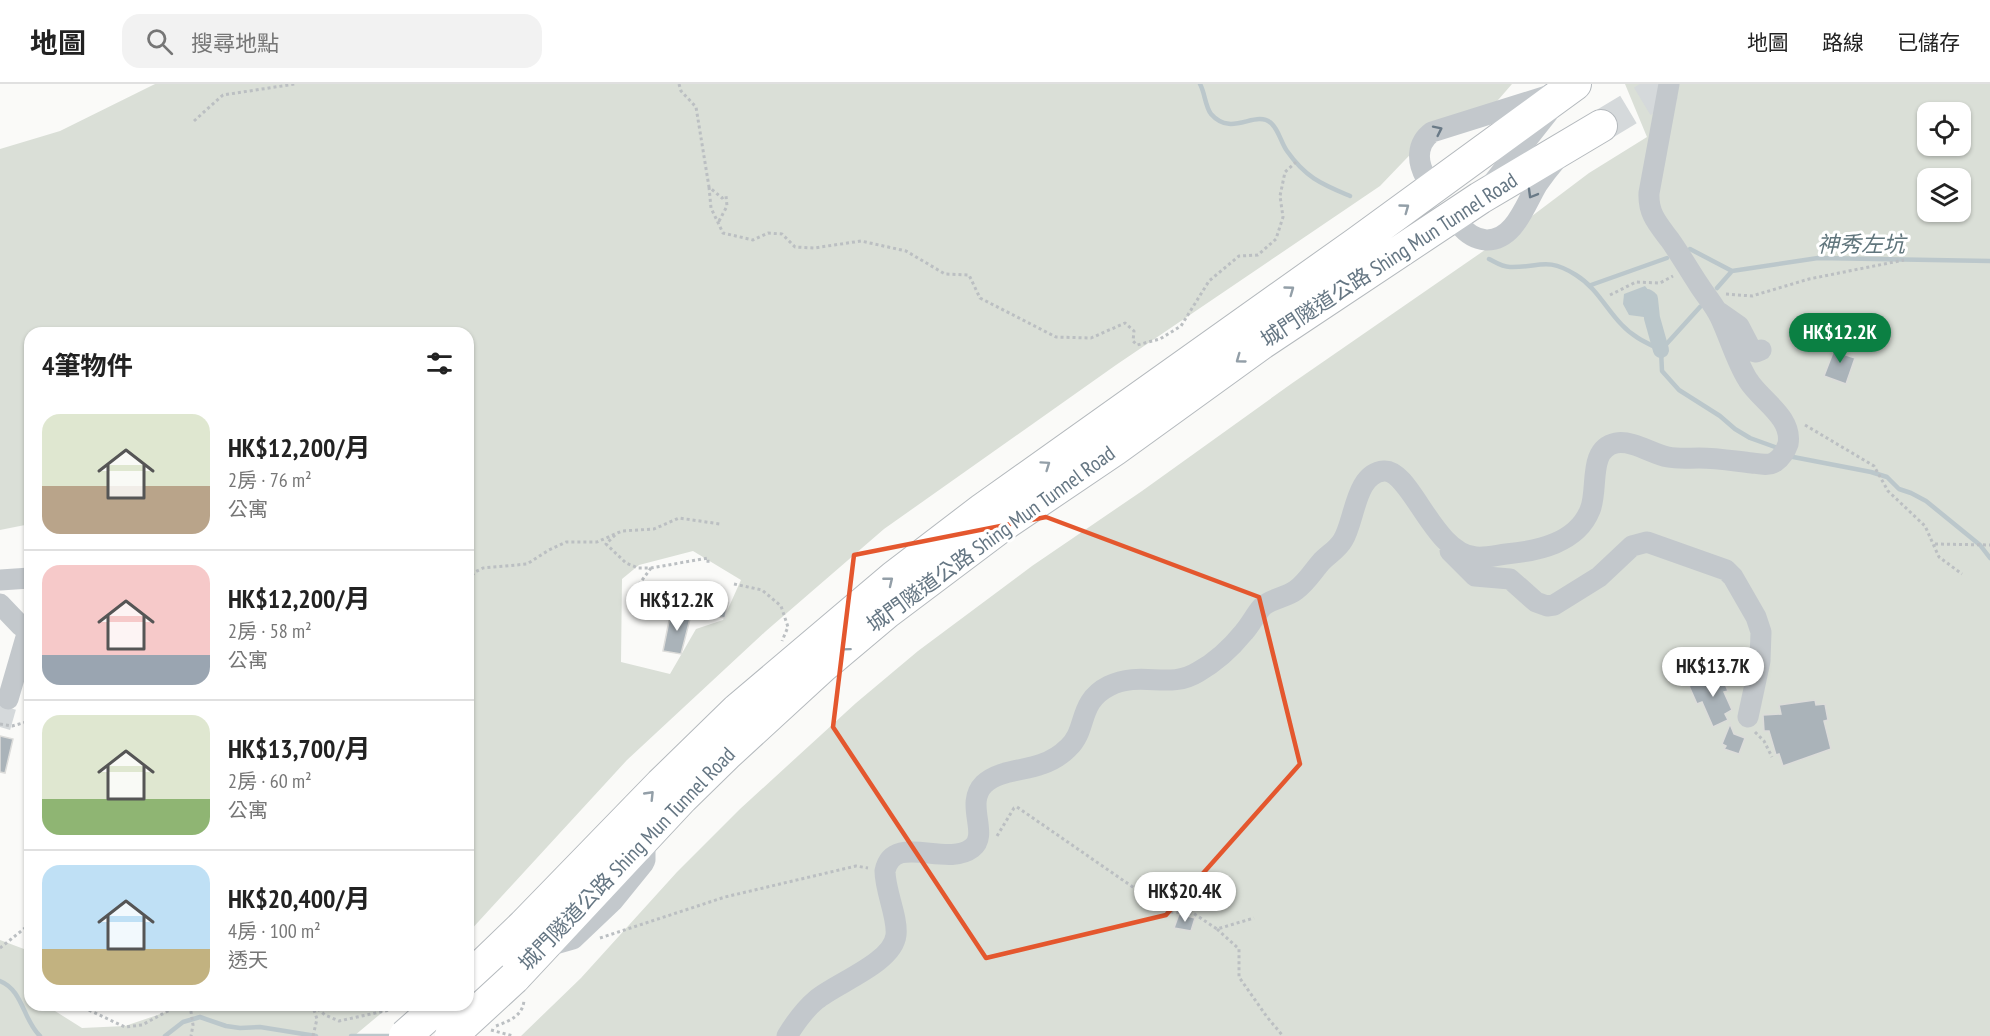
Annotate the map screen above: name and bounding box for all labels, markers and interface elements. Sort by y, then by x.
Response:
search box [122,14,542,68]
text: 地圖 [30,24,86,61]
icon: search [143,25,176,58]
text: 搜尋地點 [191,29,279,57]
text: 地圖 [1747,29,1789,56]
text: 路線 [1822,29,1864,56]
text: 已儲存 [1897,29,1960,56]
map controls [1917,102,1971,222]
button: locate [1917,102,1971,156]
one-way arrow [1432,125,1443,137]
street label: 城門隧道公路 Shing Mun Tunnel Road [1255,166,1522,353]
button: layers [1917,168,1971,222]
one-way arrow [1528,188,1539,198]
one-way arrow [1398,204,1409,215]
water label: 神秀左坑 [1817,230,1908,258]
one-way arrow [1283,287,1294,298]
pin: HK$12.2K [1778,313,1902,364]
text: HK$12.2K [1803,319,1877,345]
icon: filters [423,347,456,380]
text: 4筆物件 [42,349,132,382]
one-way arrow [1235,352,1246,363]
text: HK$12,200/月 [228,431,371,464]
icon: home [90,438,162,510]
street label: 城門隧道公路 Shing Mun Tunnel Road [861,439,1120,638]
one-way arrow [1039,461,1050,472]
text: 2房 · 76 m² [228,467,312,493]
text: 公寓 [228,496,268,522]
one-way arrow [882,578,893,589]
pin: HK$12.2K [615,581,739,632]
text: HK$12,200/月 [228,582,371,615]
text: HK$12.2K [640,587,714,613]
icon: home [90,589,162,661]
text: 2房 · 58 m² [228,618,312,644]
one-way arrow [841,640,852,651]
text: 公寓 [228,647,268,673]
pin: HK$13.7K [1651,647,1775,698]
text: HK$13.7K [1676,653,1750,679]
text: HK$13,700/月 [228,732,371,765]
icon: home [90,739,162,811]
street label: 城門隧道公路 Shing Mun Tunnel Road [513,741,741,976]
text: 2房 · 60 m² [228,768,312,794]
one-way arrow [643,791,654,801]
text: 公寓 [228,797,268,823]
pin: HK$20.4K [1123,872,1247,923]
text: HK$20.4K [1148,878,1222,904]
text: HK$20,400/月 [228,882,371,915]
icon: home [90,889,162,961]
text: 4房 · 100 m² [228,918,321,944]
text: 透天 [228,947,268,973]

